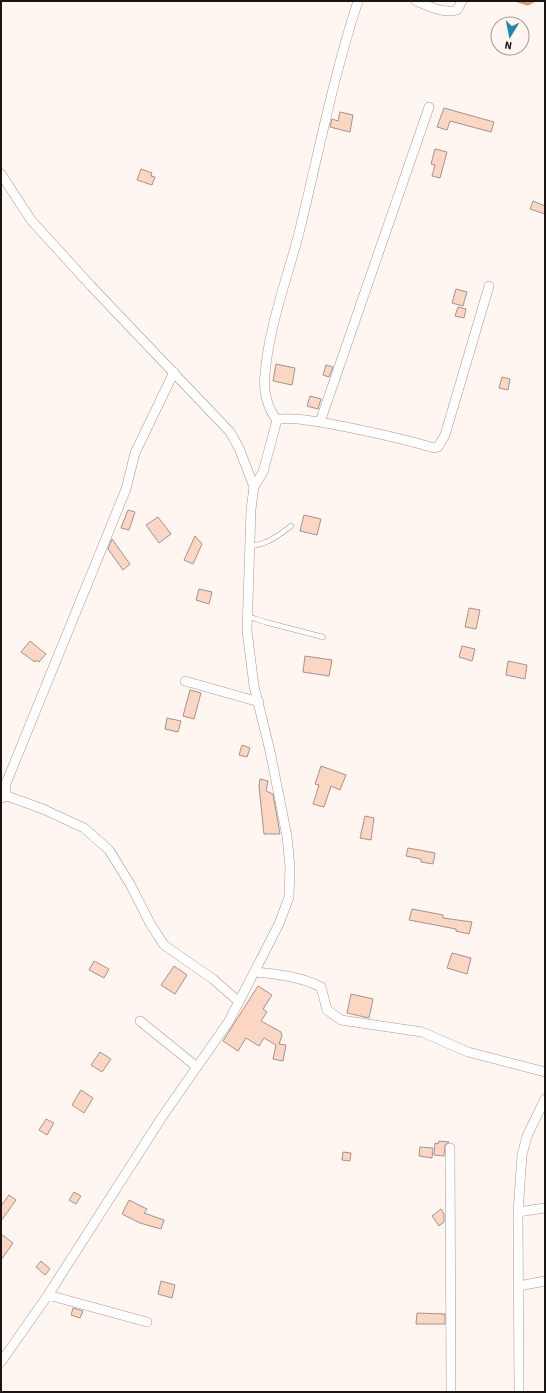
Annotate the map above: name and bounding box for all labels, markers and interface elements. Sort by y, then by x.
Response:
north arrow [490,16,530,56]
text: N [503,37,513,53]

